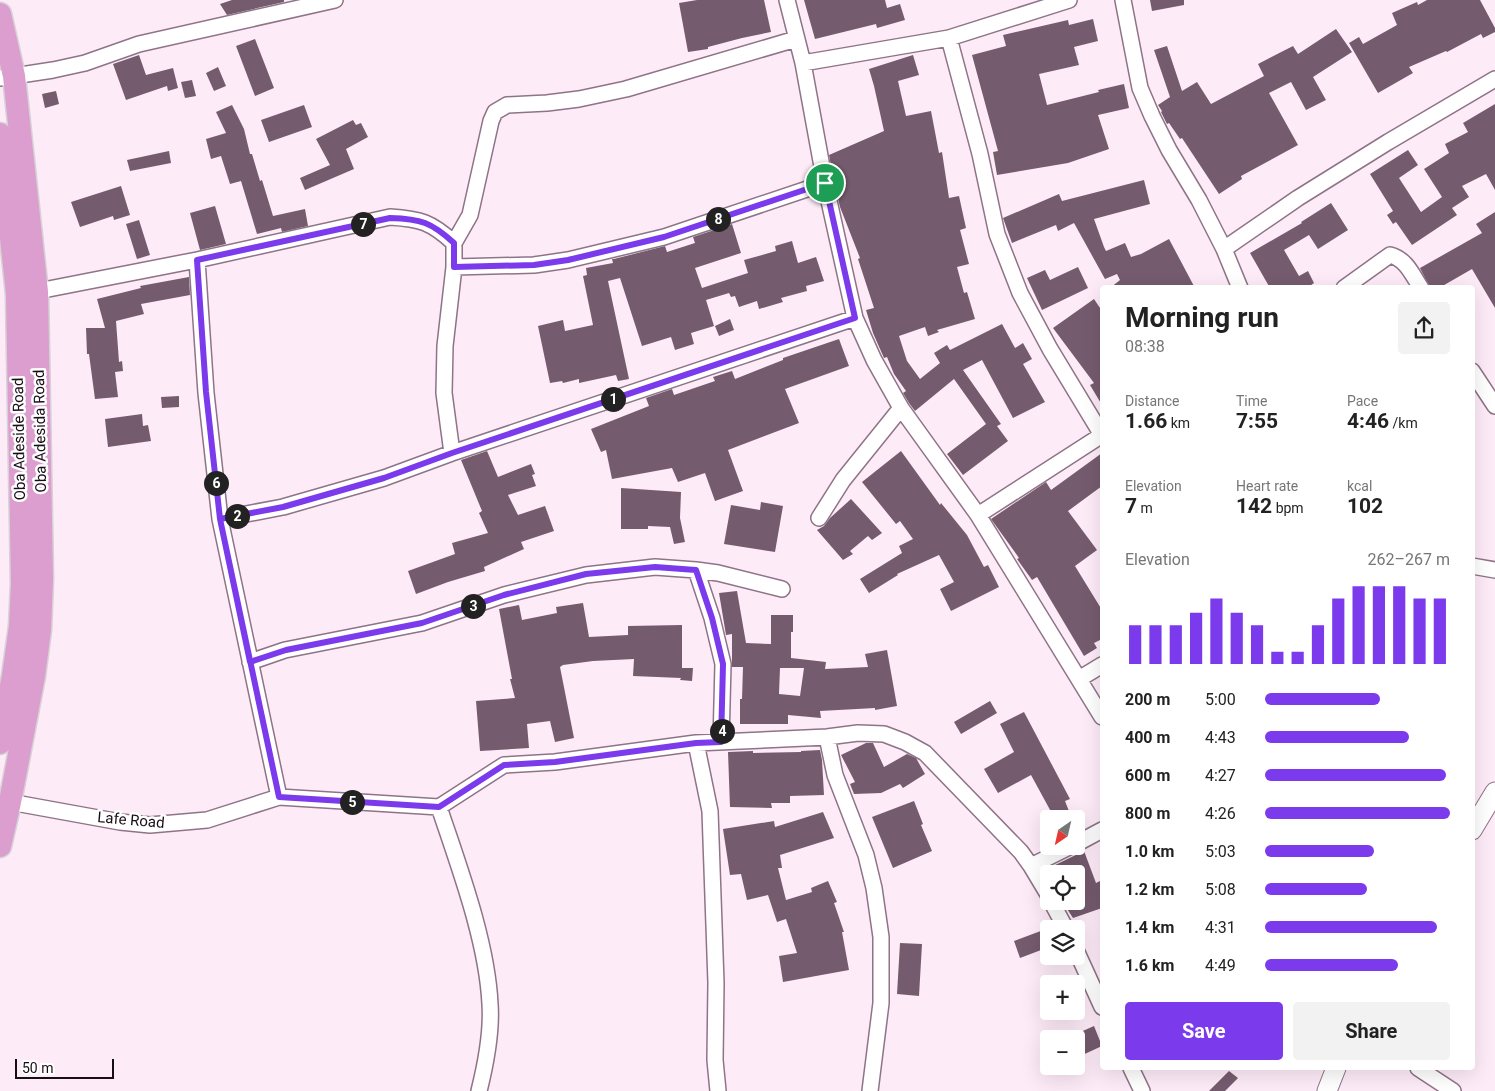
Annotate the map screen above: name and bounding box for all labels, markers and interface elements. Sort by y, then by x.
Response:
pin [804,162,846,204]
icon: arrive [811,169,839,197]
pin: 8 [706,206,730,232]
text: 8 [714,211,723,227]
pin: 7 [350,212,376,236]
text: 7 [359,216,368,232]
text: Morning run [1125,301,1279,334]
button: share [1398,302,1450,354]
text: 08:38 [1125,337,1165,356]
street label: Oba Adesida Road [30,369,50,493]
street label: Oba Adeside Road [9,377,29,501]
pin: 1 [600,386,626,412]
text: 1 [609,391,618,407]
text: Distance [1125,393,1180,409]
text: Time [1236,393,1267,409]
text: Pace [1347,393,1378,409]
text: 1.66 [1125,409,1167,433]
text: 7:55 [1236,409,1278,433]
text: 4:46 [1347,409,1389,433]
text: km [1167,415,1190,431]
text: /km [1389,415,1418,431]
pin: 6 [204,470,228,496]
text: 6 [212,475,221,491]
text: Elevation [1125,478,1182,494]
text: Heart rate [1236,478,1298,494]
text: kcal [1347,478,1372,494]
text: 7 [1125,494,1137,518]
text: 142 [1236,494,1272,518]
text: 102 [1347,494,1383,518]
text: m [1137,500,1153,516]
text: bpm [1272,500,1304,516]
pin: 2 [224,504,250,528]
text: 2 [233,508,242,524]
text: Elevation [1125,550,1190,569]
text: 262–267 m [1368,550,1450,569]
pin: 3 [460,594,486,618]
text: 3 [469,598,478,614]
text: 200 m [1125,690,1170,709]
text: 5:00 [1205,690,1236,709]
pin: 4 [710,718,734,744]
text: 4 [718,723,727,739]
text: 400 m [1125,728,1170,747]
text: 4:43 [1205,728,1236,747]
text: 600 m [1125,766,1170,785]
text: 4:27 [1205,766,1236,785]
pin: 5 [340,790,364,814]
text: 5 [348,794,357,810]
text: 800 m [1125,804,1170,823]
text: 4:26 [1205,804,1236,823]
street label: Lafe Road [97,808,165,832]
north arrow [1040,810,1085,855]
map controls [1040,810,1085,1075]
text: 1.0 km [1125,842,1174,861]
text: 5:03 [1205,842,1236,861]
button: locate [1040,865,1085,910]
text: 1.2 km [1125,880,1174,899]
text: 5:08 [1205,880,1236,899]
text: 1.4 km [1125,918,1174,937]
text: 4:31 [1205,918,1236,937]
button: layers [1040,920,1085,965]
text: 1.6 km [1125,956,1174,975]
text: 4:49 [1205,956,1236,975]
button: + [1040,975,1085,1020]
button: Save [1125,1002,1283,1060]
button: Share [1293,1002,1450,1060]
button: − [1040,1030,1085,1075]
scale bar [15,1056,114,1079]
text: 50 m [22,1060,54,1076]

